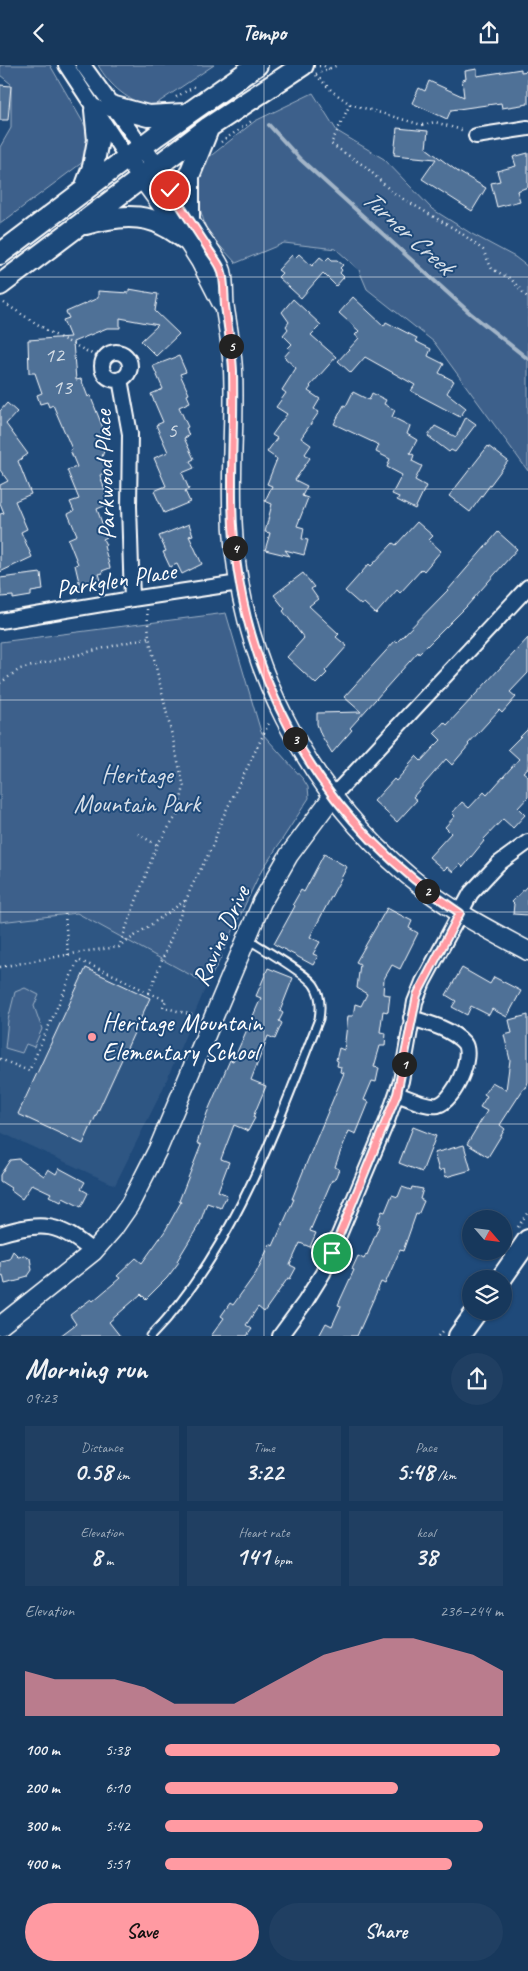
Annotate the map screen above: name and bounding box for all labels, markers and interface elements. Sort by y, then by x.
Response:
icon: back [25,19,53,47]
text: Tempo [242,19,286,47]
icon: share [475,19,503,47]
pin [149,169,191,211]
icon: check [156,176,184,204]
water label: Turner Creek [355,182,464,285]
pin: 5 [218,333,244,359]
text: 5 [228,338,235,355]
house number: 12 [44,341,66,369]
house number: 13 [52,373,74,401]
street label: Parkwood Place [87,407,123,541]
house number: 5 [167,416,178,444]
pin: 4 [222,535,248,561]
text: 4 [232,540,239,557]
street label: Parkglen Place [54,554,180,605]
pin: 3 [282,727,308,751]
text: 3 [292,731,299,748]
park label: Heritage Mountain Park [74,759,202,820]
street label: Ravine Drive [185,879,258,991]
pin: 2 [414,879,440,903]
text: 2 [424,883,431,900]
place label: Heritage Mountain Elementary School [102,1007,264,1068]
marker: Heritage Mountain Elementary School [86,1031,98,1043]
pin: 1 [392,1051,416,1077]
text: 1 [401,1056,408,1073]
north arrow [462,1210,512,1260]
map controls [462,1210,512,1320]
pin [311,1232,353,1274]
icon: arrive [318,1239,346,1267]
button: layers [462,1270,512,1320]
text: Morning run [25,1351,147,1386]
button: share [451,1353,503,1405]
text: 09:23 [25,1388,57,1408]
text: Distance [81,1439,123,1456]
text: Time [253,1439,275,1456]
text: Pace [415,1439,437,1456]
text: 0.58 [74,1456,113,1488]
text: 3:22 [245,1456,283,1488]
text: 5:48 [396,1456,434,1488]
text: km [113,1467,130,1484]
text: /km [434,1467,456,1484]
text: Elevation [80,1524,124,1541]
text: Heart rate [238,1524,290,1541]
text: kcal [417,1524,435,1541]
text: 8 [91,1541,102,1573]
text: 141 [236,1541,270,1573]
text: 38 [415,1541,437,1573]
text: m [102,1552,113,1569]
text: bpm [270,1552,292,1569]
text: Elevation [25,1601,74,1621]
text: 236–244 m [440,1601,503,1621]
text: 100 m [25,1740,60,1760]
text: 5:38 [105,1740,130,1760]
text: 200 m [25,1778,60,1798]
text: 6:10 [105,1778,130,1798]
text: 300 m [25,1816,60,1836]
text: 5:42 [105,1816,130,1836]
text: 400 m [25,1854,60,1874]
text: 5:51 [105,1854,130,1874]
button: Save [25,1903,259,1961]
button: Share [269,1903,503,1961]

